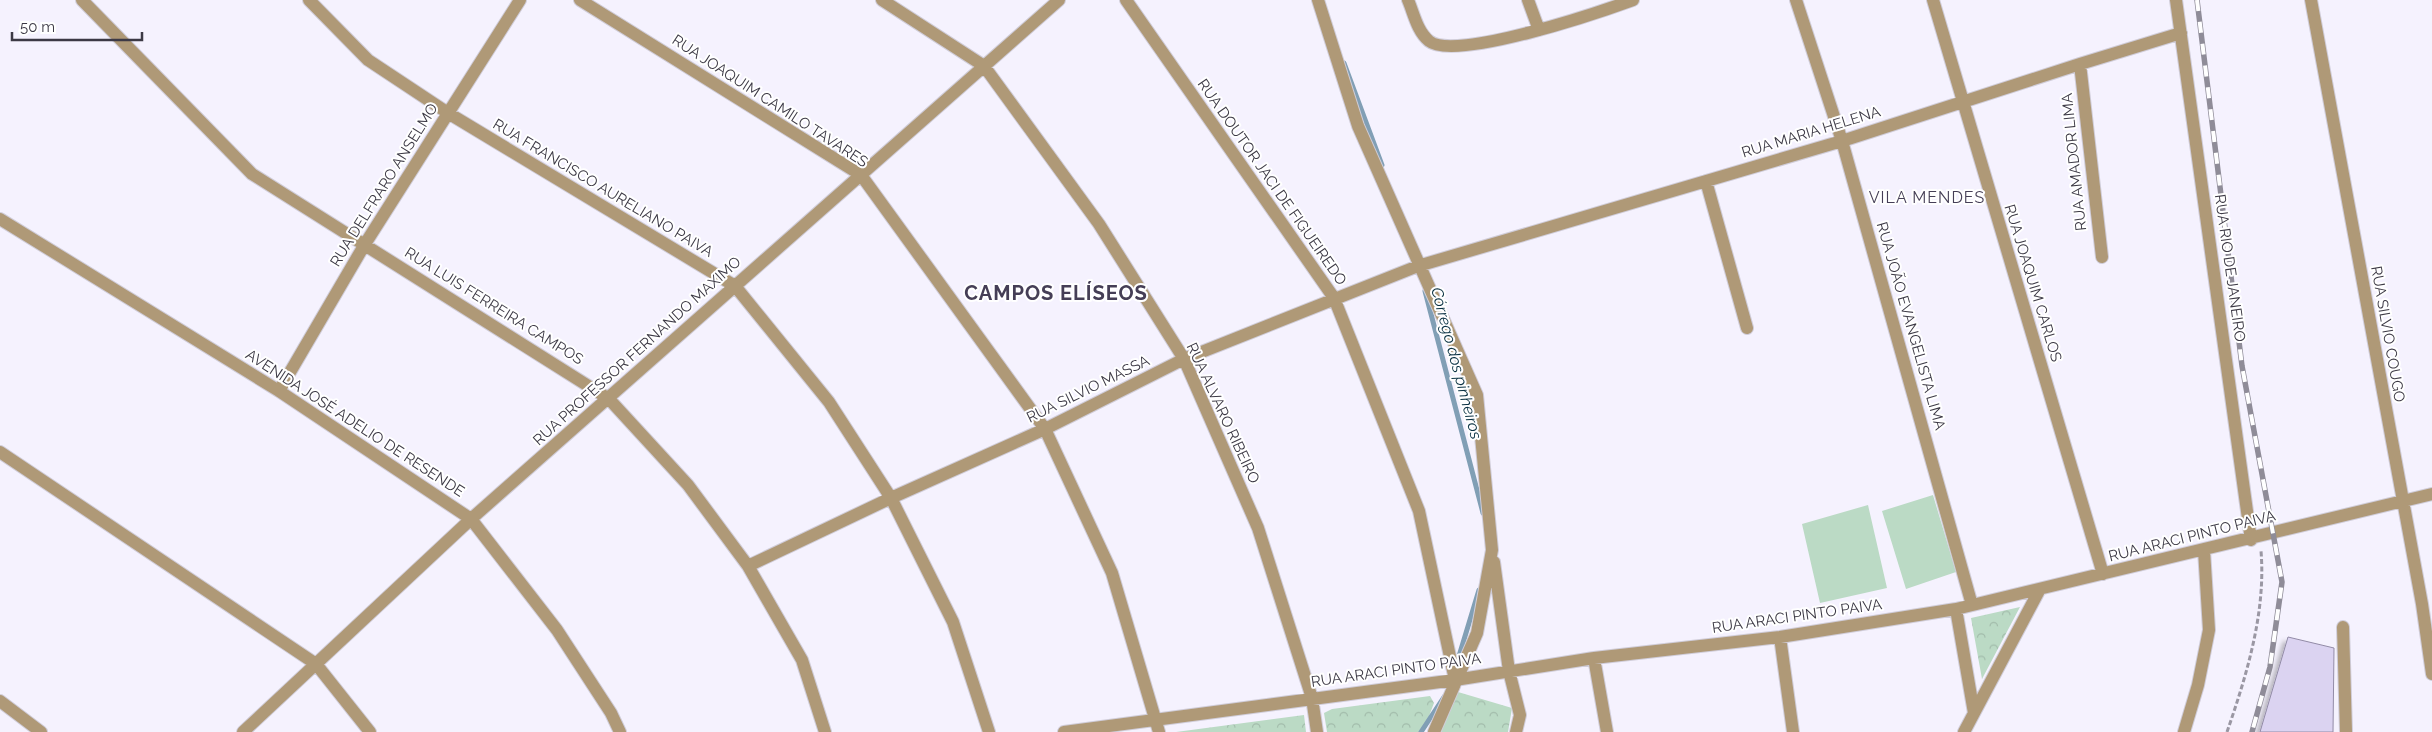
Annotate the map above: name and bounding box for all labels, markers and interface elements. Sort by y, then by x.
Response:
scale bar [12,10,142,42]
text: 50 m [20,18,55,36]
street label: RUA JOAQUIM CAMILO TAVARES [669,31,871,171]
street label: RUA DOUTOR JACI DE FIGUEIREDO [1194,76,1350,288]
street label: RUA AMADOR LIMA [2058,92,2090,232]
street label: RUA DELFRARO ANSELMO [326,100,442,270]
street label: RUA MARIA HELENA [1739,102,1883,162]
street label: RUA FRANCISCO AURELIANO PAIVA [490,115,716,261]
district label: VILA MENDES [1869,188,1985,207]
street label: RUA RIO DE JANEIRO [2211,193,2249,343]
street label: RUA JOAQUIM CARLOS [2000,202,2066,364]
street label: RUA JOÃO EVANGELISTA LIMA [1873,220,1949,432]
street label: RUA LUIS FERREIRA CAMPOS [401,243,587,369]
street label: RUA PROFESSOR FERNANDO MAXIMO [529,253,745,449]
street label: RUA SILVIO COUGO [2367,264,2409,404]
district label: CAMPOS ELÍSEOS [964,281,1148,305]
water label: Córrego dos pinheiros [1427,285,1486,442]
street label: RUA ALVARO RIBEIRO [1183,340,1263,486]
street label: AVENIDA JOSÉ ADELIO DE RESENDE [242,345,468,501]
street label: RUA SILVIO MASSA [1024,351,1152,427]
street label: RUA ARACI PINTO PAIVA [2107,507,2277,565]
street label: RUA ARACI PINTO PAIVA [1711,595,1883,637]
street label: RUA ARACI PINTO PAIVA [1310,649,1482,691]

